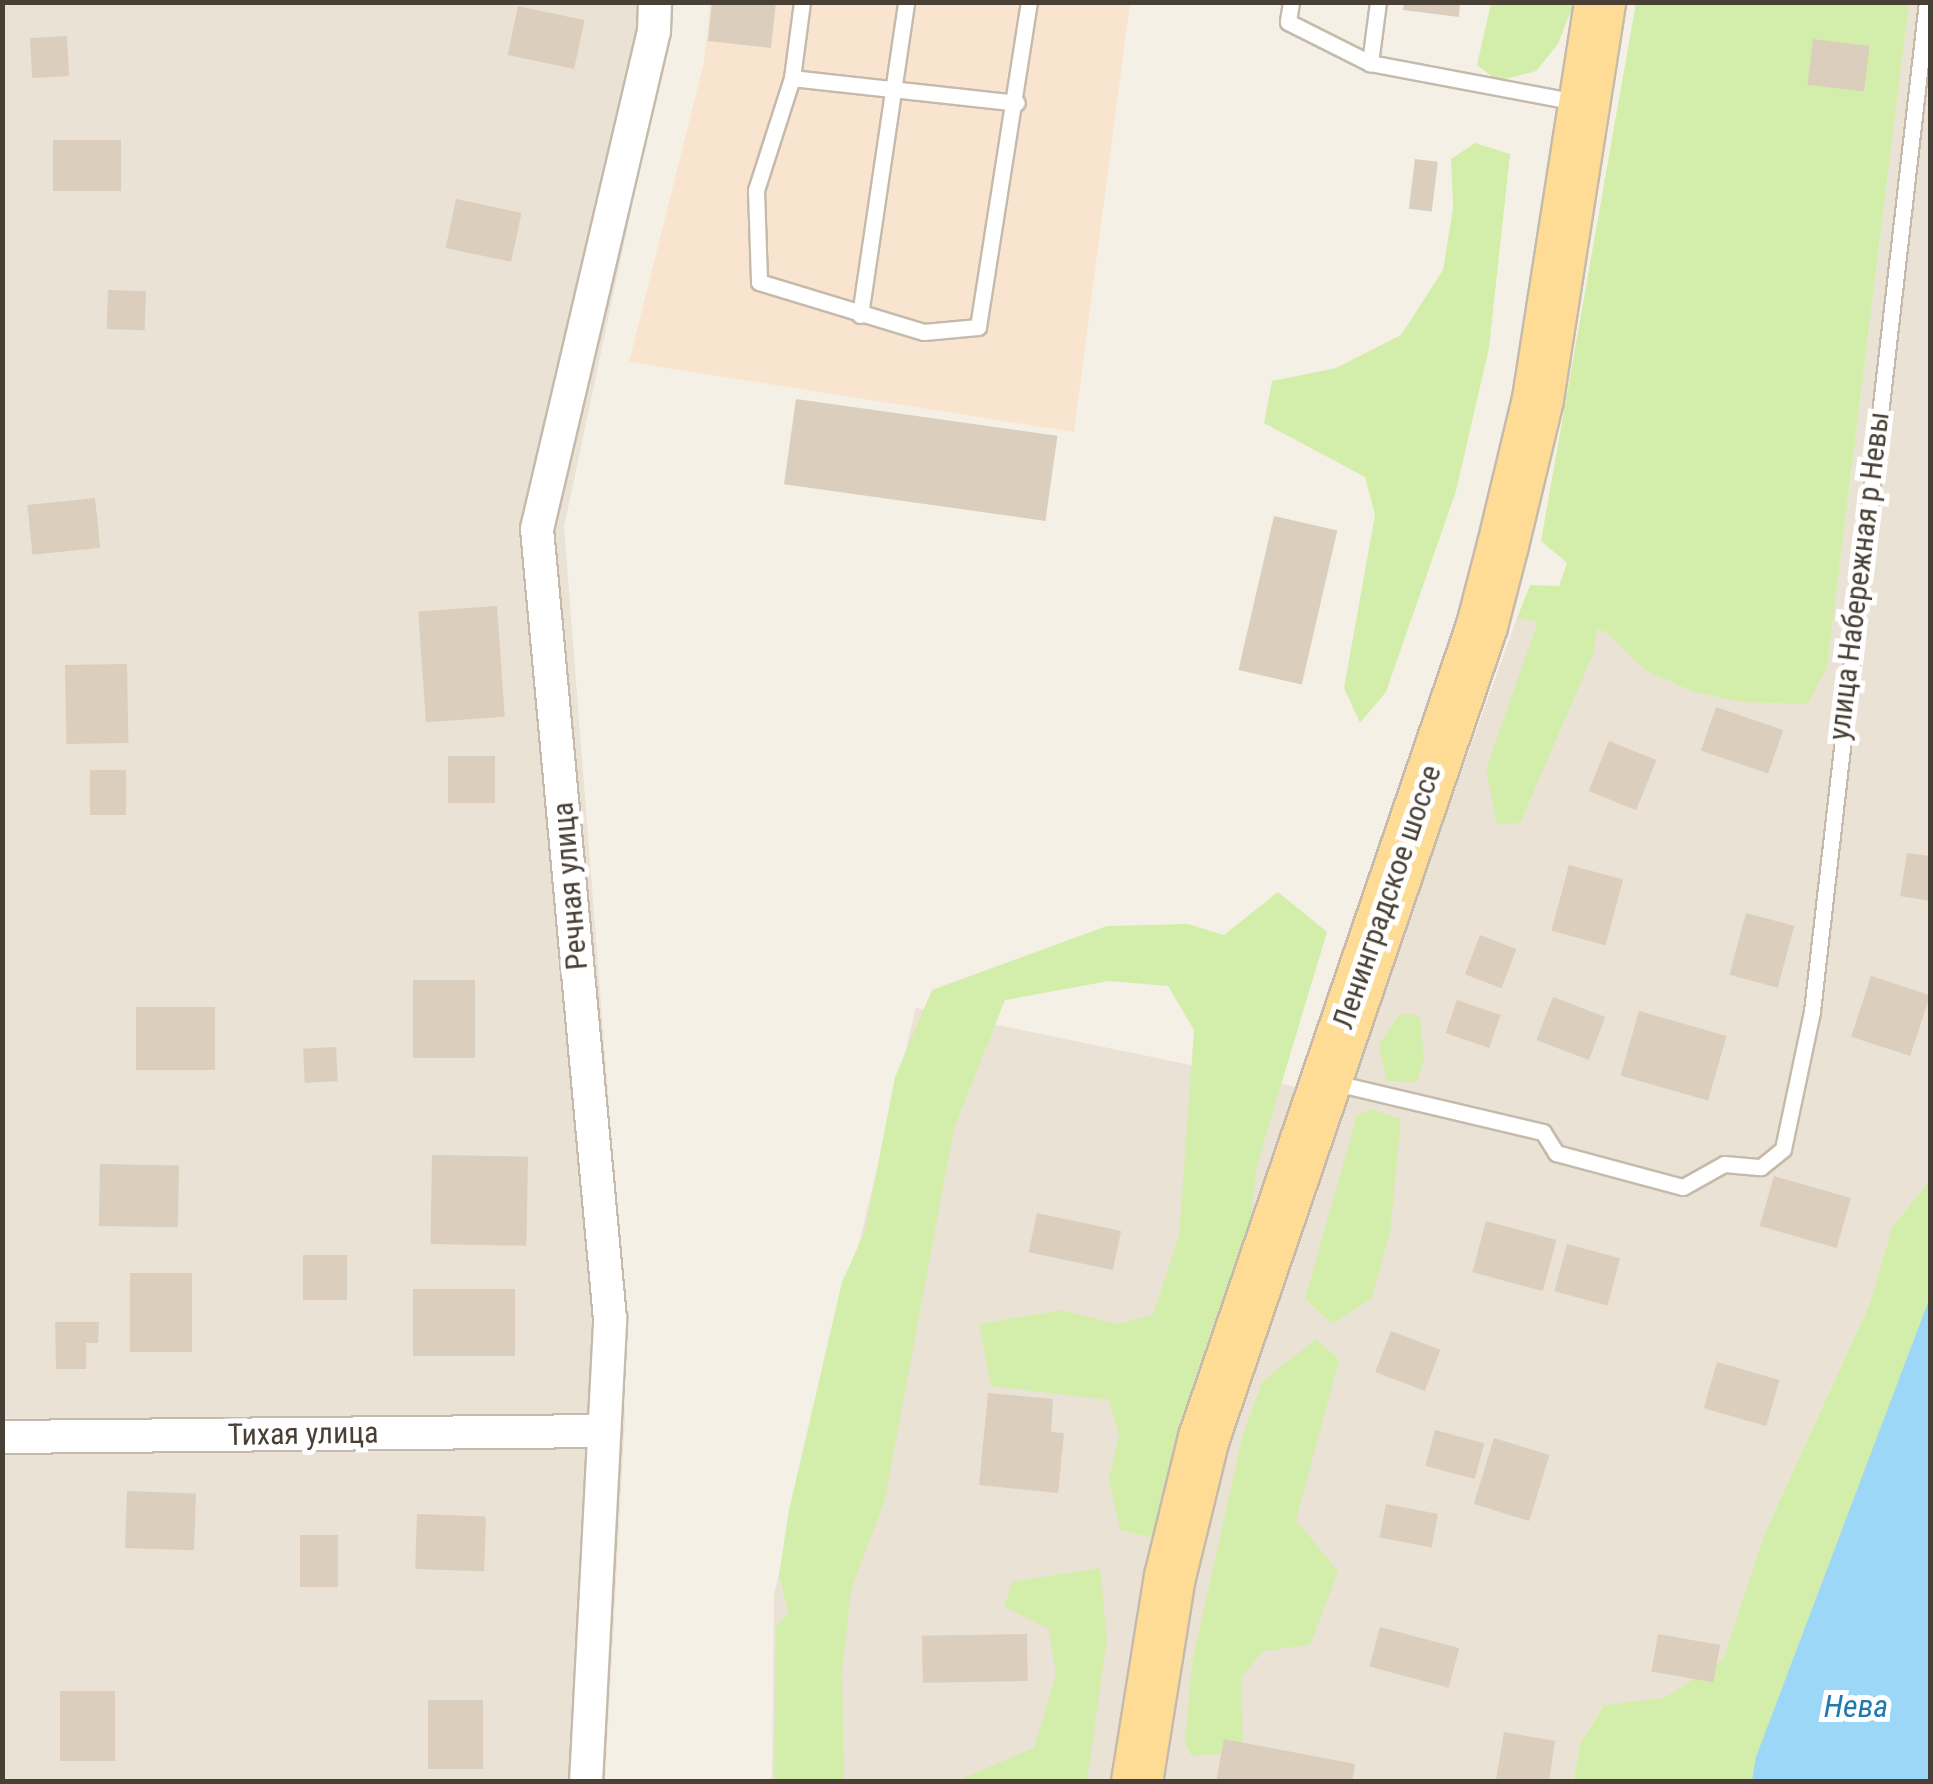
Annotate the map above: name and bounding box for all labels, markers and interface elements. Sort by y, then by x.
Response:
street label: улица Набережная р Невы [1821,410,1897,742]
street label: Ленинградское шоссе [1325,760,1449,1034]
street label: Речная улица [545,801,595,971]
street label: Тихая улица [227,1415,379,1453]
water label: Нева [1824,1687,1888,1725]

